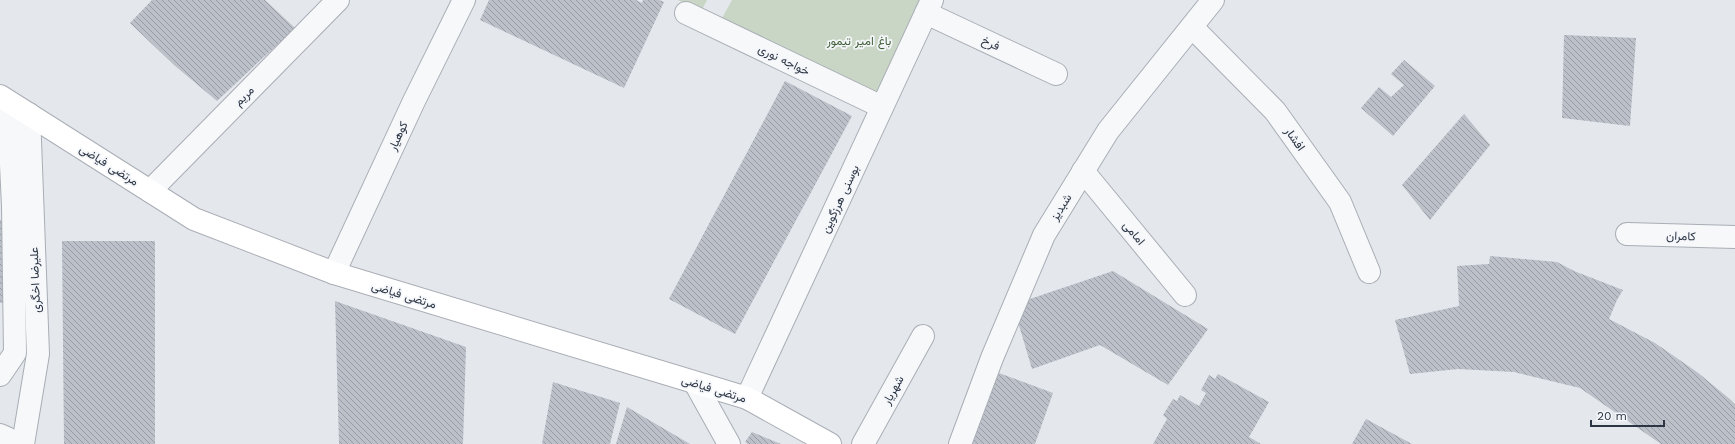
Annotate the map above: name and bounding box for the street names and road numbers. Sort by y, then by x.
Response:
street label: فرخ [979,33,1002,55]
street label: خواجه نوری [755,41,812,79]
street label: مریم [231,83,258,110]
street label: کوهیار [385,119,412,154]
street label: افشار [1281,124,1308,154]
street label: مرتضی فیاضی [76,141,141,190]
street label: بوسنی هرزگوین [818,163,863,236]
street label: شبدیز [1047,191,1075,224]
street label: امامی [1119,218,1148,248]
street label: کامران [1666,228,1696,245]
street label: علیرضا اخگری [27,247,44,313]
street label: مرتضی فیاضی [370,279,438,312]
street label: مرتضی فیاضی [680,373,748,406]
street label: شهریار [879,373,908,408]

